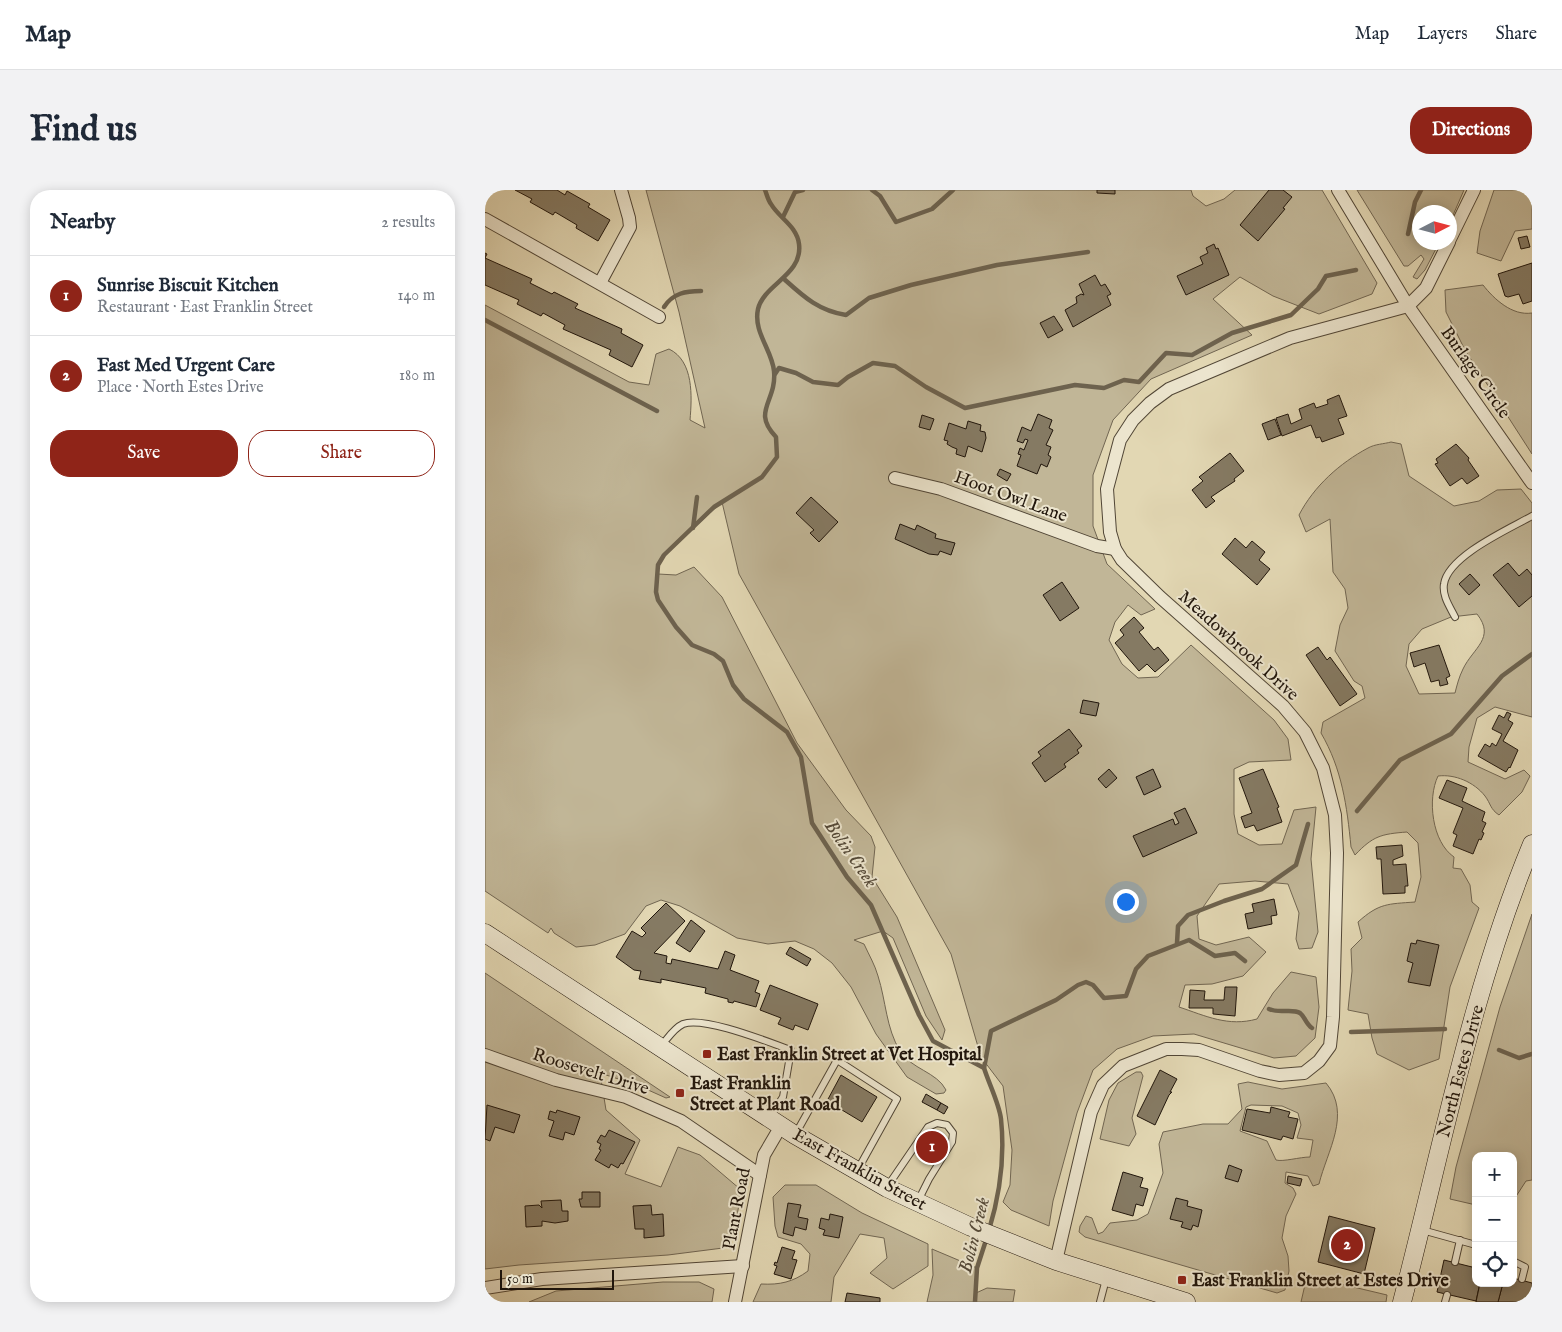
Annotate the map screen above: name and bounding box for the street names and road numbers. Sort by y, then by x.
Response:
street label: Burlage Circle [1434,322,1515,424]
street label: Hoot Owl Lane [951,466,1070,529]
street label: Meadowbrook Drive [1173,586,1303,706]
street label: North Estes Drive [1433,1003,1490,1140]
street label: Roosevelt Drive [529,1044,652,1101]
street label: East Franklin Street [788,1124,930,1217]
street label: Plant Road [718,1166,757,1252]

